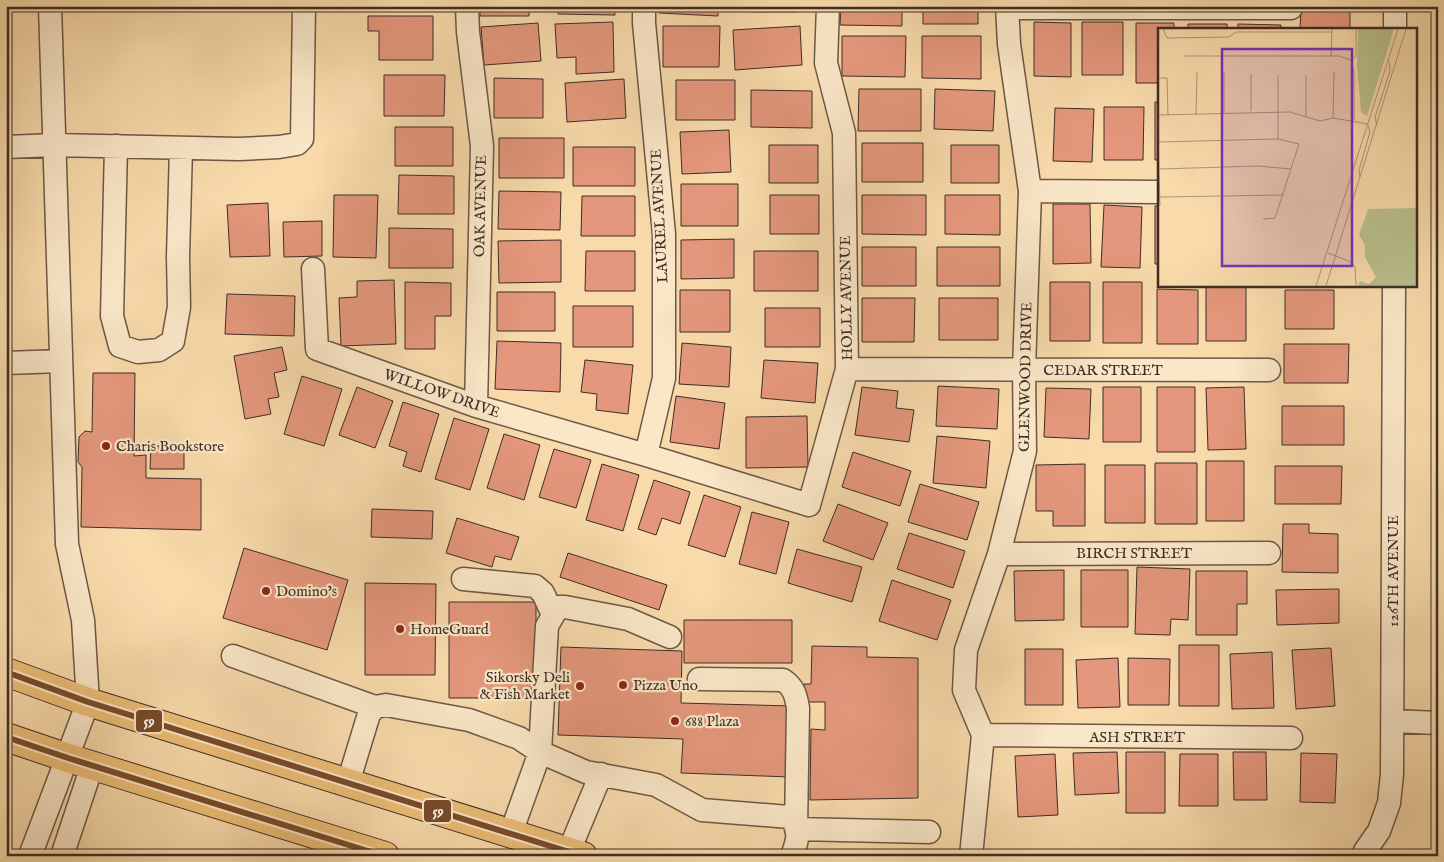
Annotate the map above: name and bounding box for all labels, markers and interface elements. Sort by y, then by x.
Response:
inset map [1158,28,1416,286]
street label: LAUREL AVENUE [646,148,673,284]
street label: OAK AVENUE [470,155,491,257]
street label: HOLLY AVENUE [836,235,857,361]
street label: GLENWOOD DRIVE [1015,302,1036,452]
street label: CEDAR STREET [1043,361,1163,380]
street label: WILLOW DRIVE [381,365,503,422]
place label: Charis Bookstore [116,437,224,456]
marker: Charis Bookstore [100,440,112,452]
street label: 126TH AVENUE [1384,515,1403,627]
street label: BIRCH STREET [1076,544,1192,563]
place label: Domino's [276,582,337,601]
marker: Domino's [260,585,272,597]
place label: HomeGuard [410,620,490,639]
marker: HomeGuard [394,623,406,635]
place label: Sikorsky Deli & Fish Market [479,668,570,704]
place label: Pizza Uno [633,676,698,695]
marker: Pizza Uno [617,679,629,691]
marker: Sikorsky Deli & Fish Market [574,680,586,692]
line badge: 59 [135,709,163,733]
place label: 688 Plaza [685,712,740,731]
text: 59 [143,713,155,731]
marker: 688 Plaza [669,715,681,727]
street label: ASH STREET [1088,728,1185,747]
line badge: 59 [423,799,452,823]
text: 59 [432,803,444,821]

